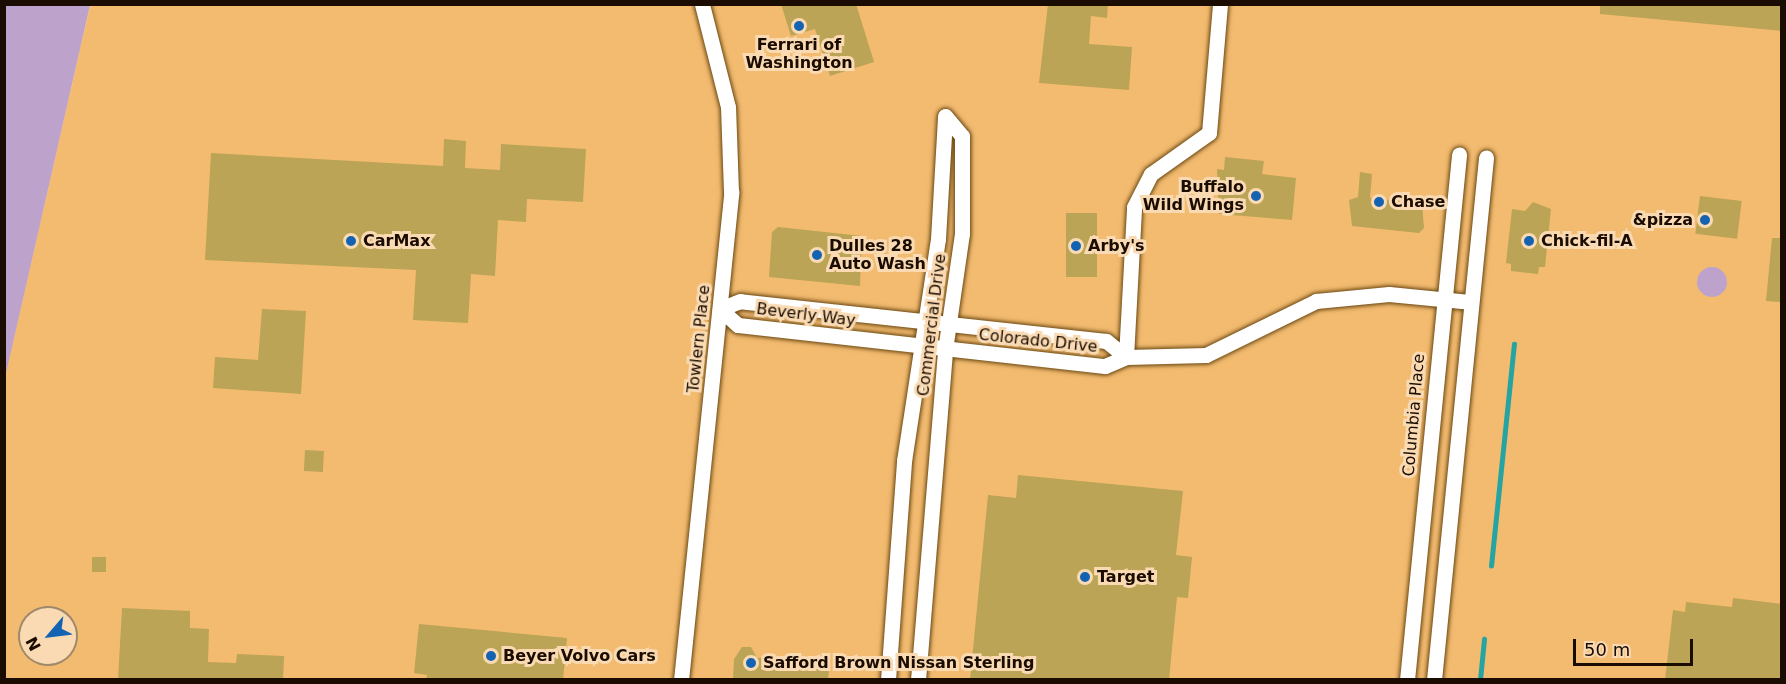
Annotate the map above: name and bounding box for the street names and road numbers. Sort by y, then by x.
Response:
street label: Commercial Drive [914,253,950,397]
street label: Towlern Place [684,284,714,394]
street label: Beverly Way [755,299,857,331]
street label: Colorado Drive [978,325,1098,357]
street label: Columbia Place [1399,353,1429,477]

